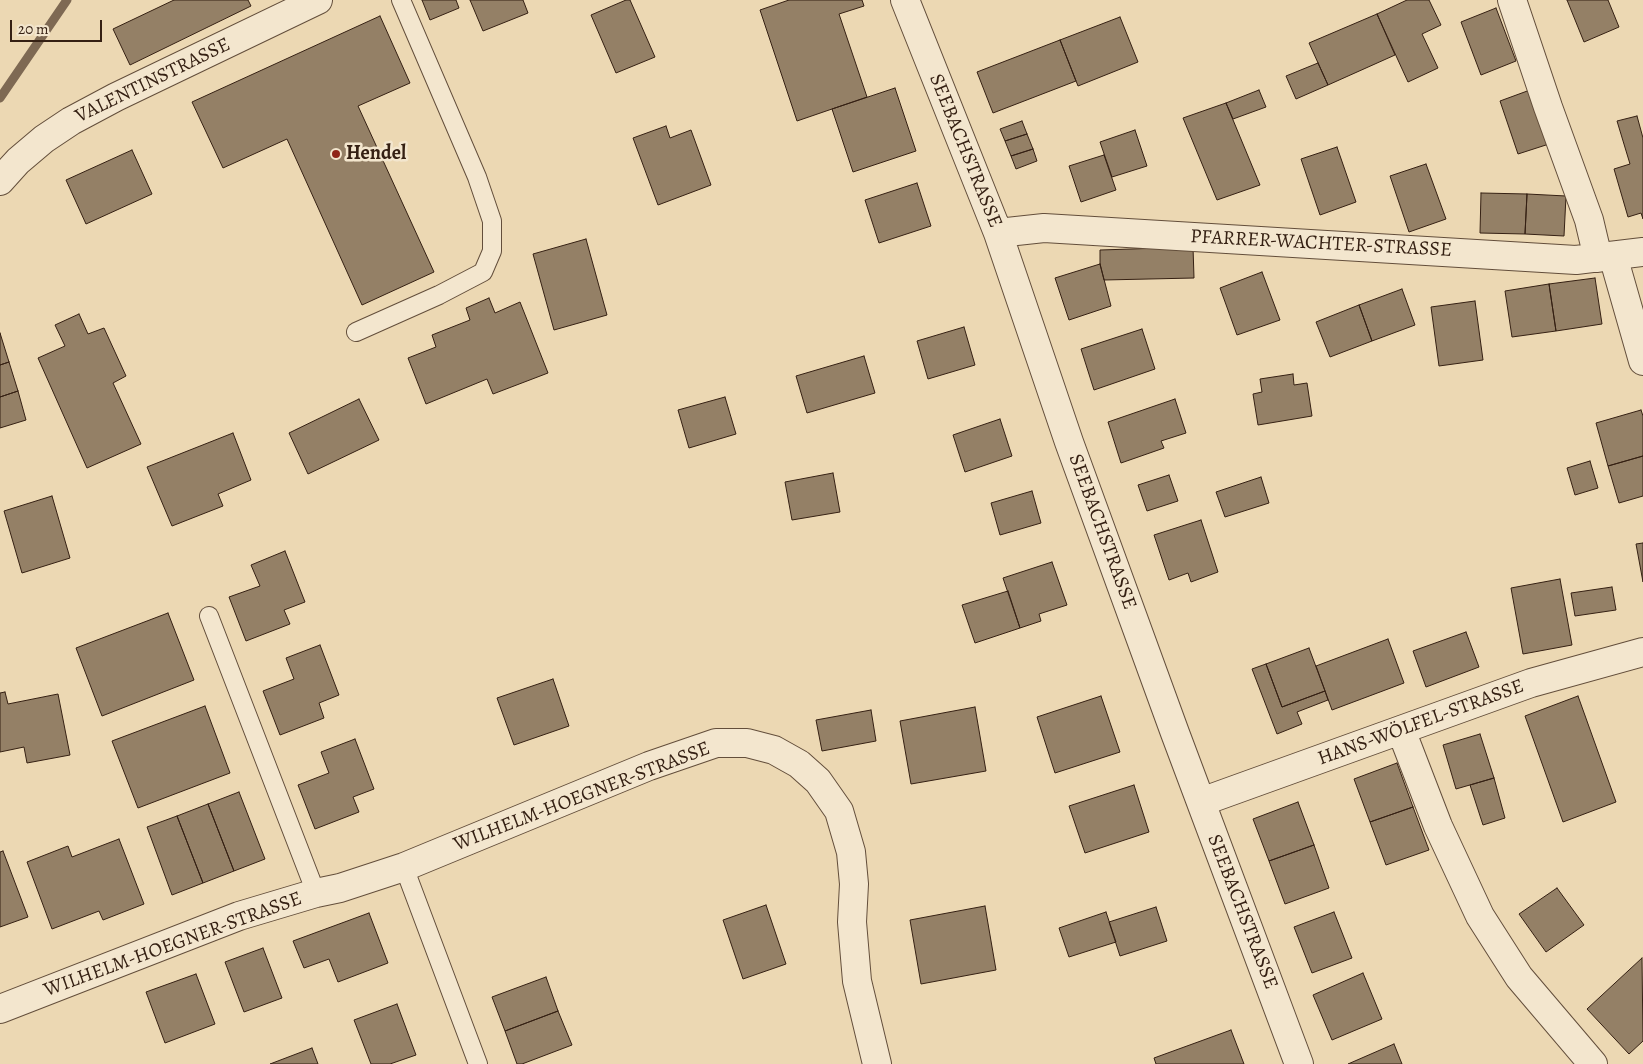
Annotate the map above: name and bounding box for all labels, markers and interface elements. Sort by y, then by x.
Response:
scale bar [12,10,105,42]
text: 20 m [18,19,49,39]
street label: VALENTINSTRASSE [72,33,234,129]
street label: SEEBACHSTRASSE [923,71,1007,231]
place label: Hendel [346,142,406,166]
marker: Hendel [330,148,342,160]
street label: PFARRER-WACHTER-STRASSE [1190,225,1452,263]
street label: SEEBACHSTRASSE [1063,451,1141,613]
street label: HANS-WÖLFEL-STRASSE [1315,675,1527,771]
street label: WILHELM-HOEGNER-STRASSE [450,737,714,857]
street label: SEEBACHSTRASSE [1201,831,1283,993]
street label: WILHELM-HOEGNER-STRASSE [41,887,305,1003]

